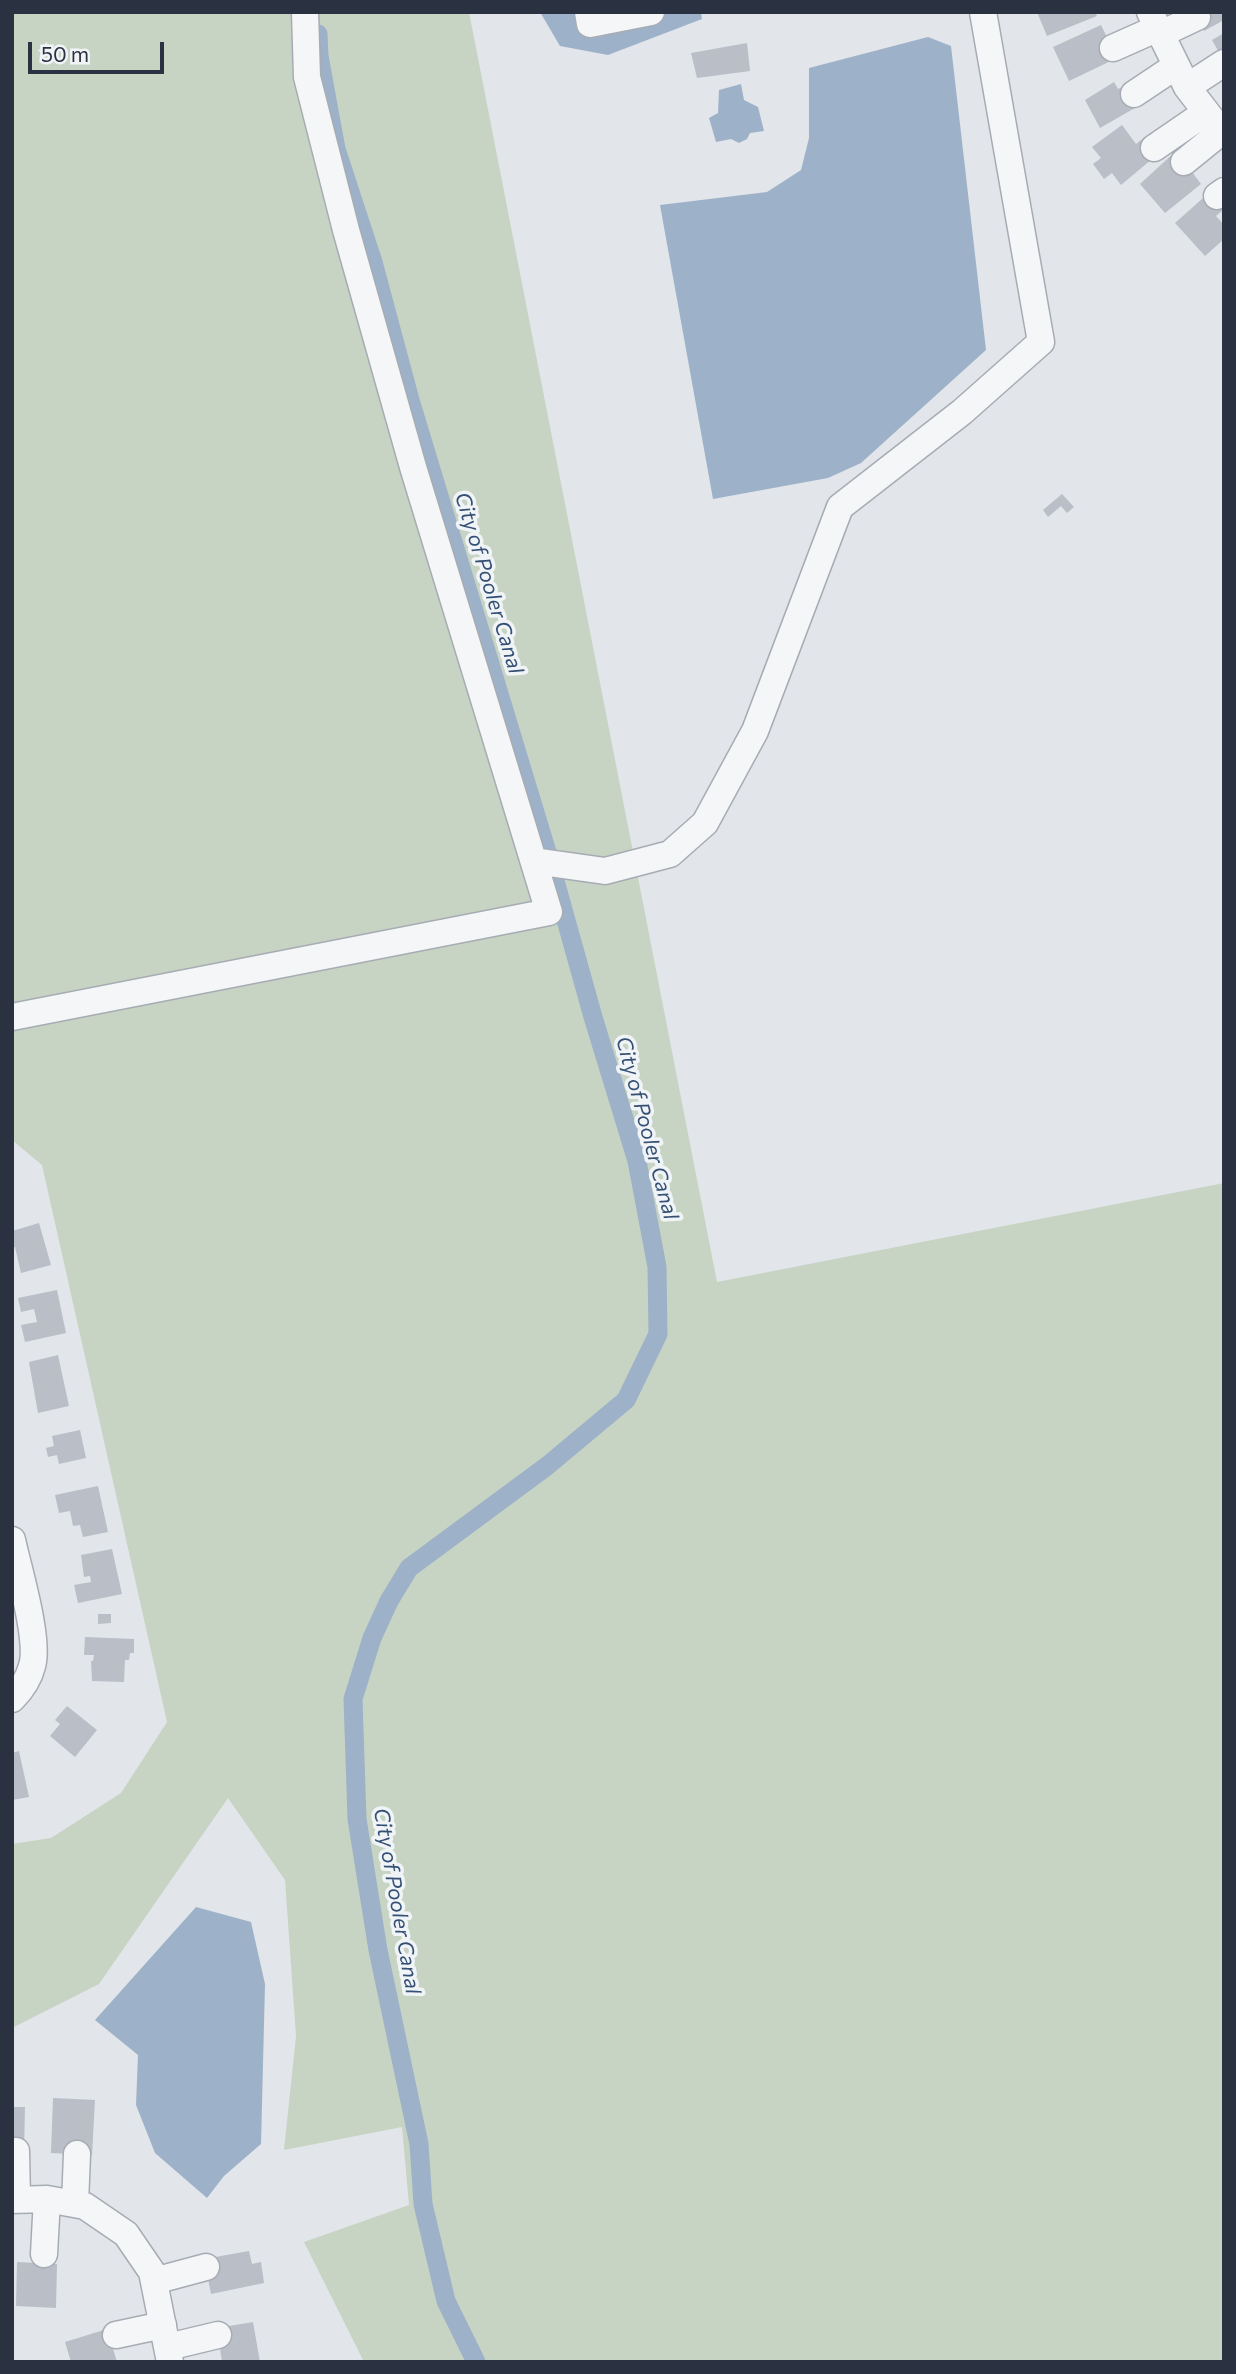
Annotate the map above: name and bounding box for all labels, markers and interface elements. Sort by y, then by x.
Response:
scale bar [32,28,168,72]
text: 50 m [41,41,89,66]
water label: City of Pooler Canal [449,489,529,677]
water label: City of Pooler Canal [610,1034,684,1222]
water label: City of Pooler Canal [368,1806,426,1996]

